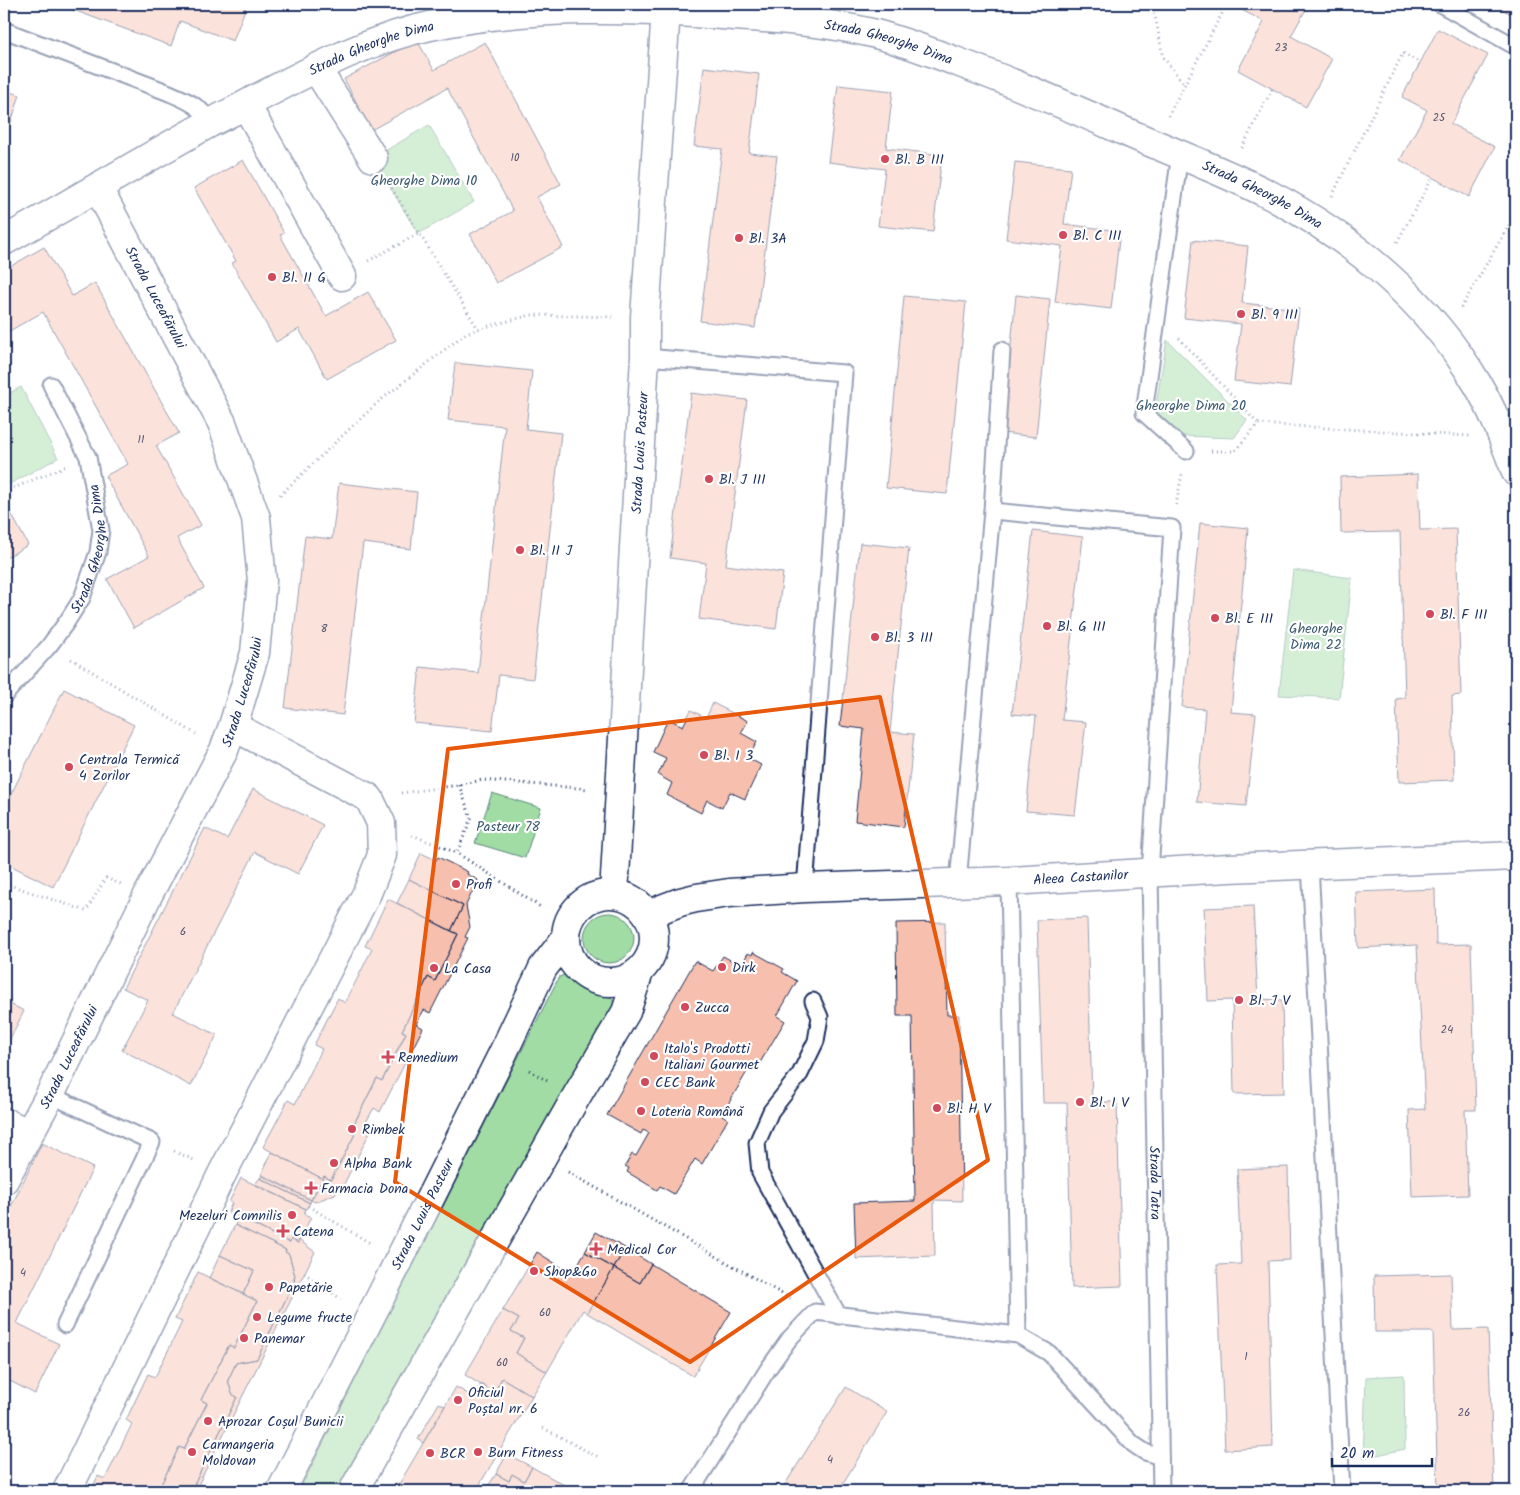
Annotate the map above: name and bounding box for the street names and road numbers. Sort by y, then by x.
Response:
street label: Strada Gheorghe Dima [823,14,956,71]
street label: Strada Gheorghe Dima [305,15,436,82]
street label: Strada Gheorghe Dima [1199,155,1327,235]
street label: Strada Luceafărului [119,242,192,353]
street label: Strada Louis Pasteur [626,390,655,514]
street label: Strada Gheorghe Dima [65,483,113,618]
street label: Strada Luceafărului [216,636,269,750]
street label: Aleea Castanilor [1033,864,1130,892]
street label: Strada Luceafărului [34,1001,105,1113]
street label: Strada Tatra [1143,1146,1166,1220]
street label: Strada Louis Pasteur [386,1154,461,1274]

